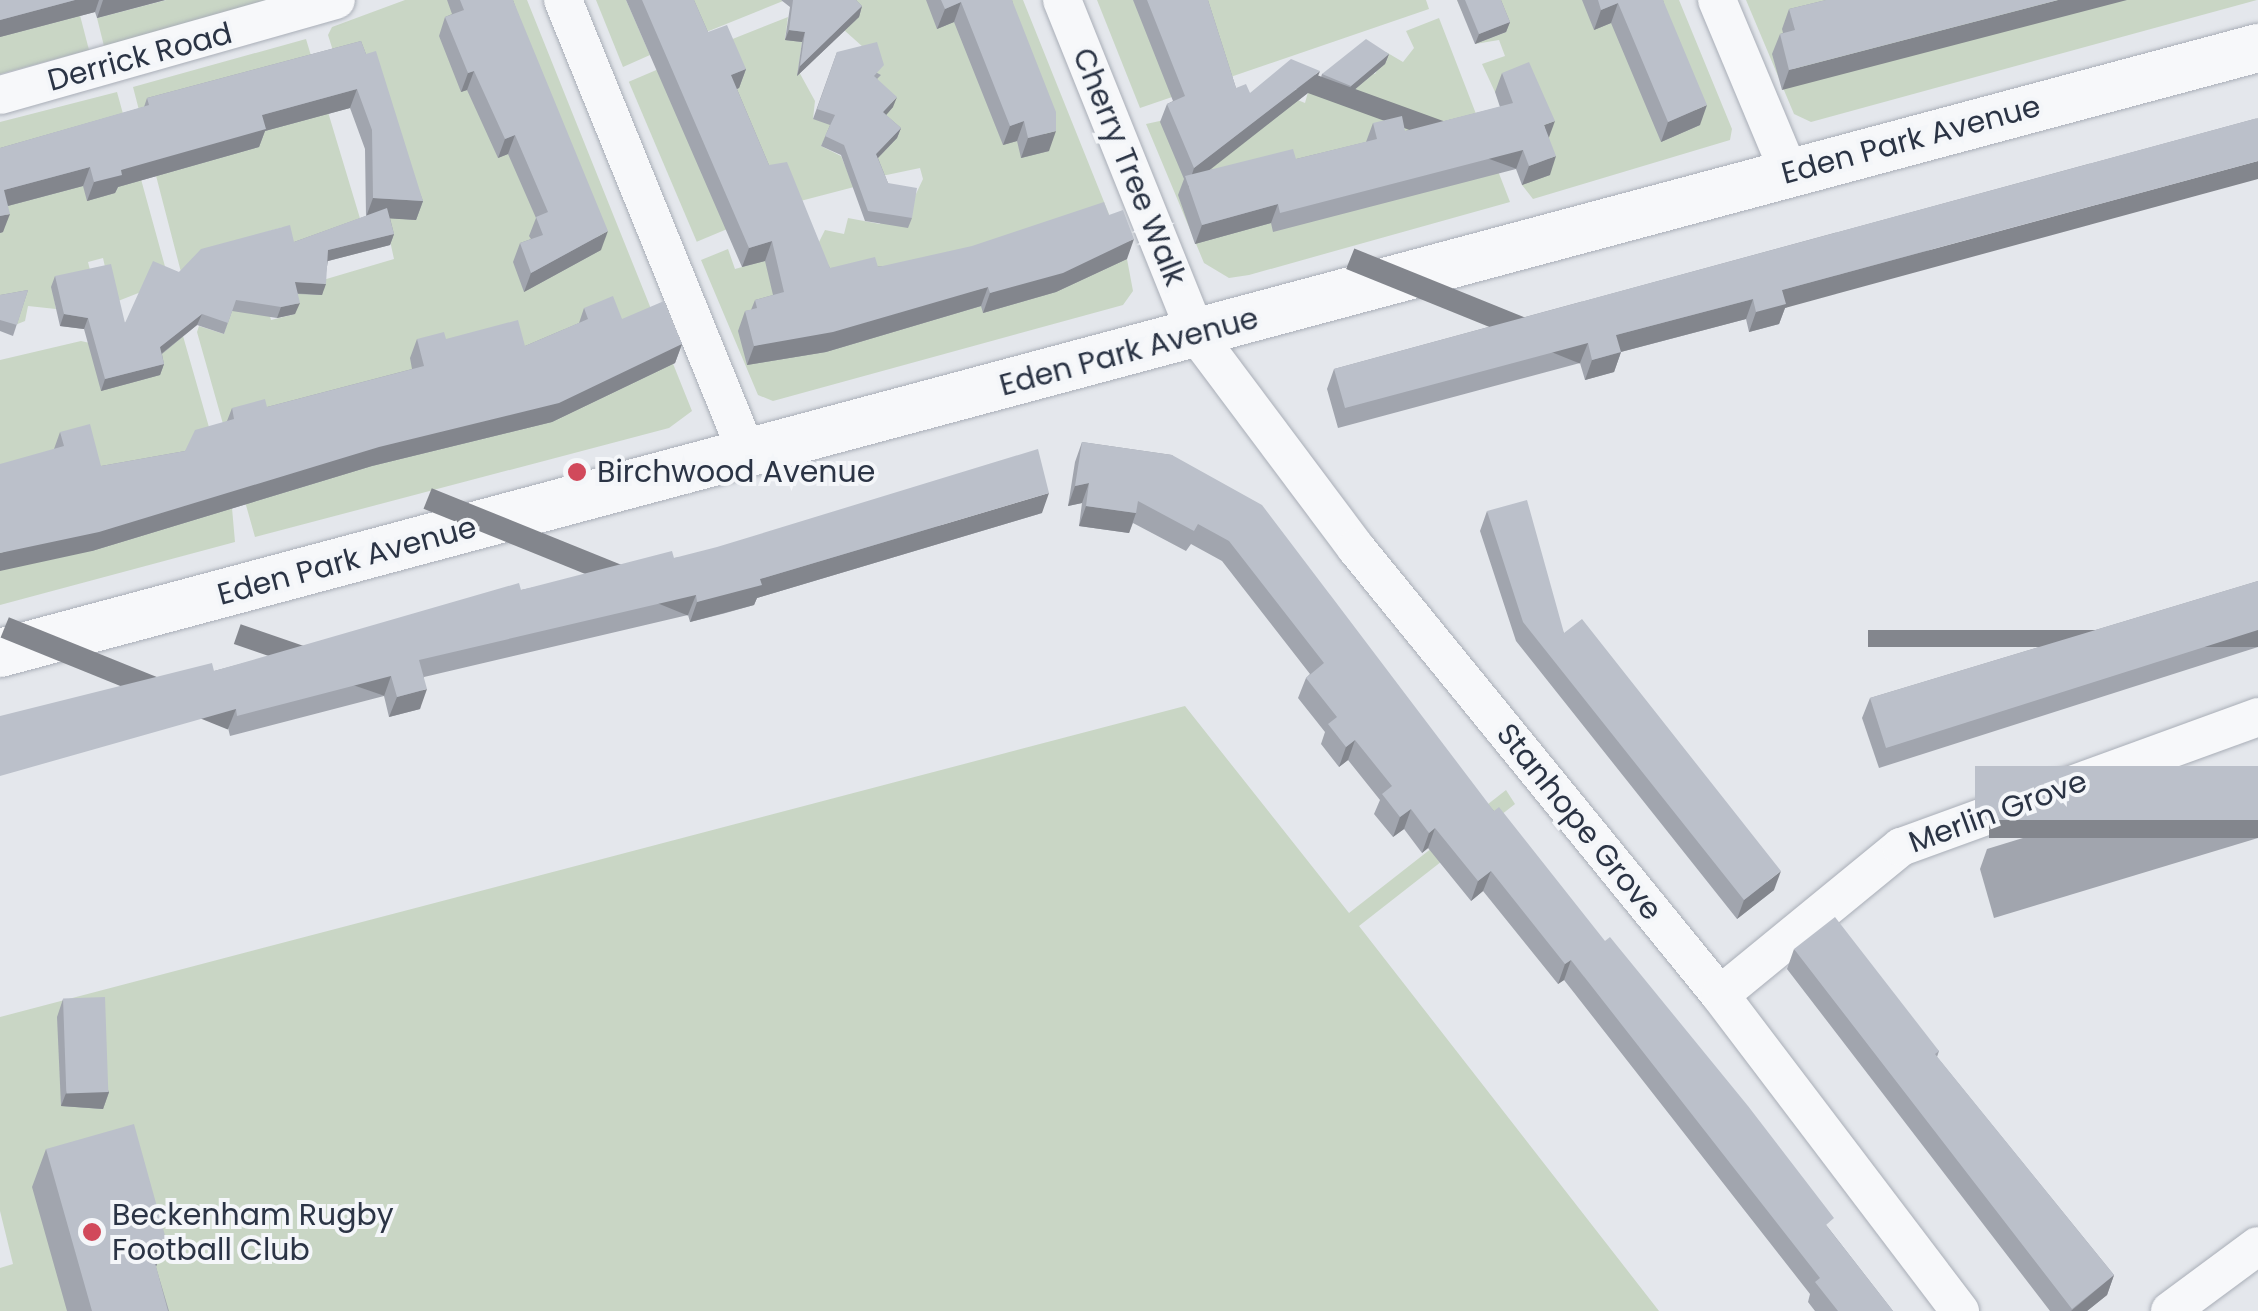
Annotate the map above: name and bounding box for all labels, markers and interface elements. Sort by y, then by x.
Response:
street label: Derrick Road [44,15,236,99]
street label: Cherry Tree Walk [1065,43,1193,291]
street label: Eden Park Avenue [1778,88,2044,192]
street label: Eden Park Avenue [996,300,1262,404]
place label: Birchwood Avenue [597,454,875,490]
marker: Birchwood Avenue [566,461,588,483]
street label: Eden Park Avenue [214,509,480,613]
street label: Stanhope Grove [1489,716,1669,928]
street label: Merlin Grove [1904,763,2092,861]
place label: Beckenham Rugby Football Club [112,1197,394,1268]
marker: Beckenham Rugby Football Club [81,1221,103,1243]

